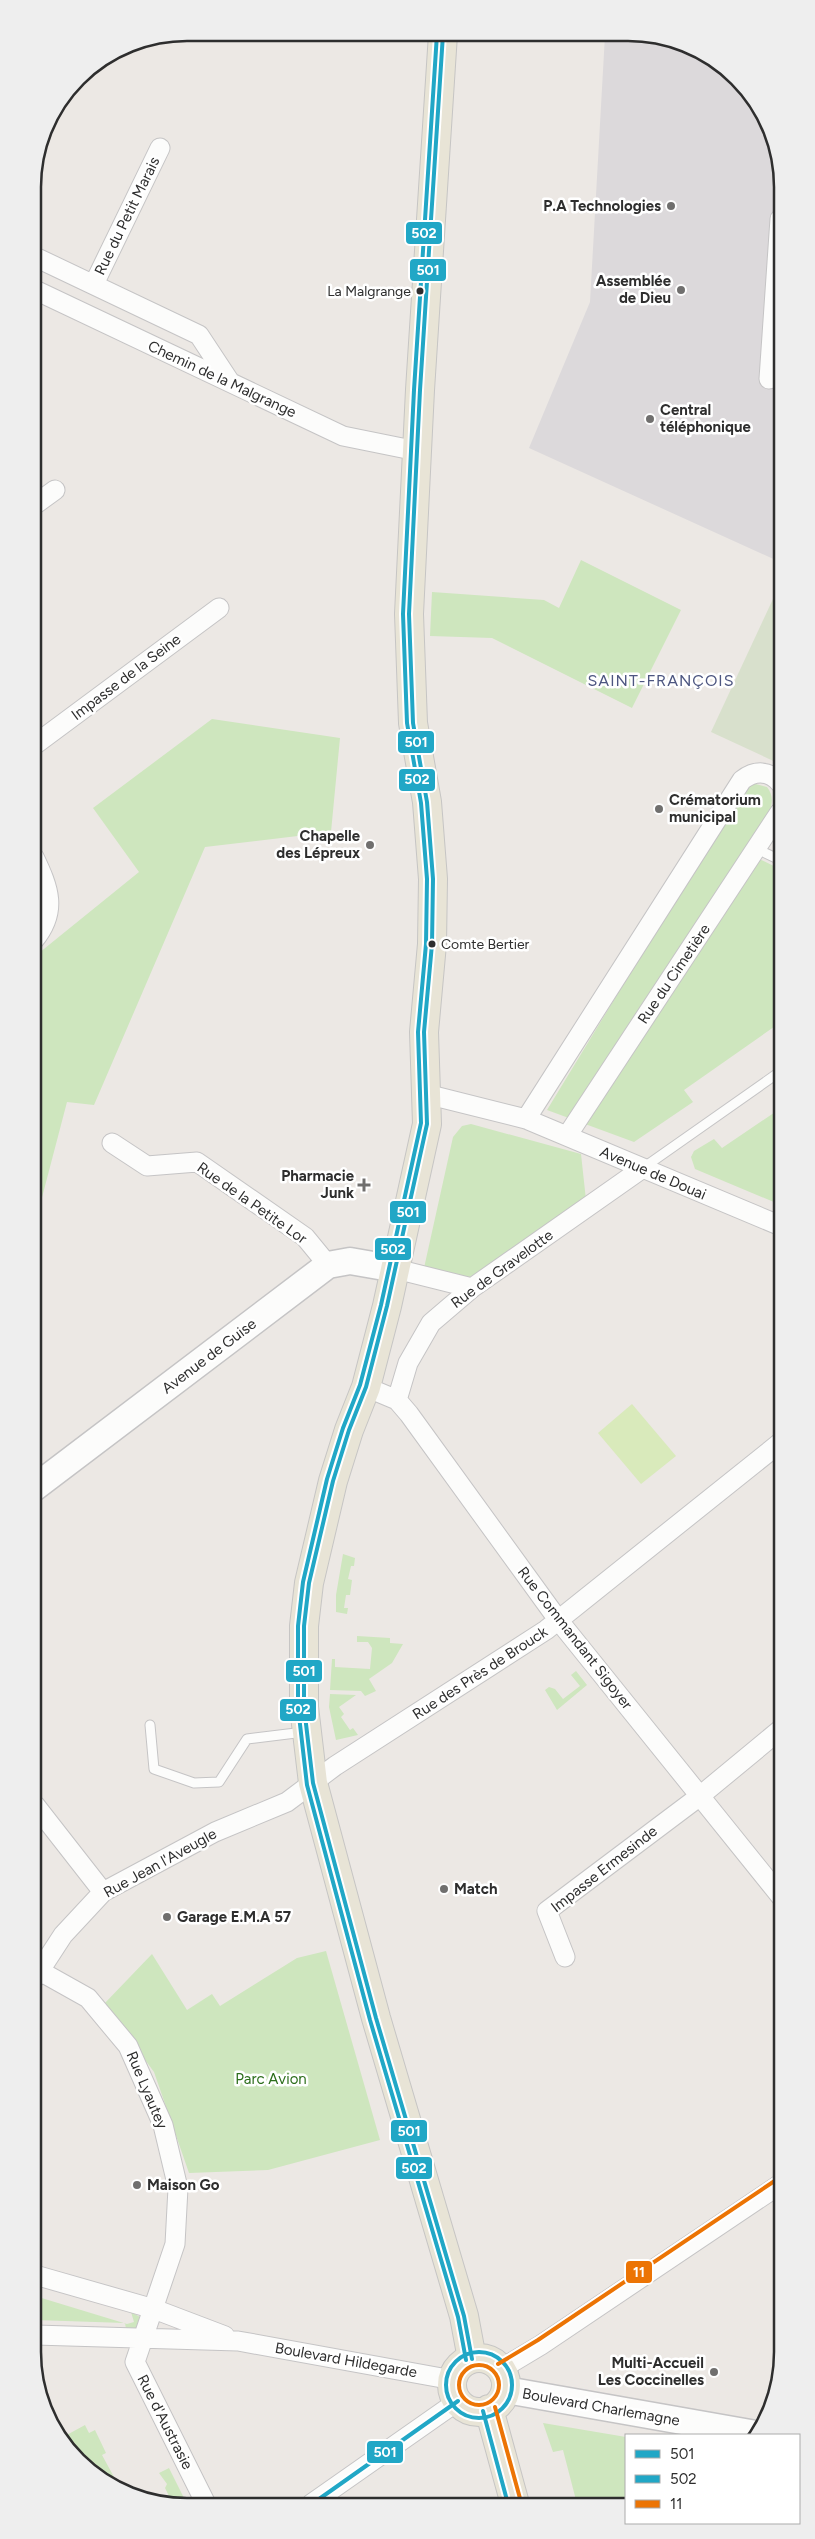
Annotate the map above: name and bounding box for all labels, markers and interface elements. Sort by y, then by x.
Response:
street label: Rue du Petit Marais [91,154,163,278]
place label: P.A Technologies [543,197,661,215]
marker: P.A Technologies [665,200,677,212]
line badge: 502 [405,221,443,245]
text: 502 [411,225,437,242]
line badge: 501 [409,258,447,282]
text: 501 [416,262,440,279]
place label: Assemblée de Dieu [596,272,672,307]
place label: La Malgrange [327,283,411,300]
marker: Assemblée de Dieu [675,284,687,296]
marker: La Malgrange [415,286,425,296]
street label: Chemin de la Malgrange [145,337,299,421]
place label: Central téléphonique [660,401,751,436]
marker: Central téléphonique [644,413,656,425]
street label: Impasse de la Seine [68,630,184,724]
district label: SAINT-FRANÇOIS [588,671,734,690]
line badge: 501 [397,730,435,754]
text: 501 [404,734,428,751]
line badge: 502 [398,768,436,792]
text: 502 [404,771,430,788]
place label: Crématorium municipal [669,791,761,826]
marker: Crématorium municipal [653,803,665,815]
place label: Chapelle des Lépreux [276,827,361,862]
marker: Chapelle des Lépreux [364,839,376,851]
street label: Rue du Cimetière [634,921,714,1027]
place label: Comte Bertier [441,936,530,953]
marker: Comte Bertier [427,939,437,949]
street label: Avenue de Douai [597,1143,709,1203]
street label: Rue de la Petite Lor [194,1158,310,1248]
place label: Pharmacie Junk [281,1167,355,1202]
marker: Pharmacie Junk [358,1179,370,1191]
line badge: 501 [389,1200,427,1224]
text: 501 [396,1204,420,1221]
street label: Rue de Gravelotte [447,1226,557,1312]
line badge: 502 [374,1237,412,1261]
text: 502 [380,1241,406,1258]
street label: Avenue de Guise [158,1315,260,1397]
street label: Rue Commandant Sigoyer [514,1563,636,1713]
street label: Rue des Près de Brouck [409,1622,551,1723]
line badge: 501 [285,1659,323,1683]
text: 501 [292,1663,316,1680]
line badge: 502 [279,1698,317,1722]
text: 502 [285,1701,311,1718]
street label: Impasse Ermesinde [547,1822,661,1916]
street label: Rue Jean l'Aveugle [101,1825,219,1901]
place label: Match [454,1880,498,1898]
marker: Match [438,1883,450,1895]
place label: Garage E.M.A 57 [177,1908,291,1926]
marker: Garage E.M.A 57 [161,1911,173,1923]
street label: Rue Lyautey [123,2048,171,2132]
park label: Parc Avion [235,2070,307,2088]
line badge: 501 [390,2119,428,2143]
text: 501 [397,2123,421,2140]
line badge: 502 [395,2156,433,2180]
text: 502 [401,2160,427,2177]
place label: Maison Go [147,2176,220,2194]
marker: Maison Go [131,2179,143,2191]
line badge: 11 [625,2260,653,2284]
text: 11 [633,2264,645,2281]
street label: Boulevard Hildegarde [274,2339,418,2381]
place label: Multi-Accueil Les Coccinelles [598,2354,704,2389]
marker: Multi-Accueil Les Coccinelles [708,2366,720,2378]
street label: Rue d'Austrasie [133,2372,197,2472]
street label: Boulevard Charlemagne [521,2384,681,2430]
legend [625,2434,800,2524]
line badge: 501 [366,2440,404,2464]
text: 501 [373,2444,397,2461]
text: 501 [670,2445,694,2463]
text: 502 [670,2470,697,2488]
text: 11 [670,2495,682,2513]

